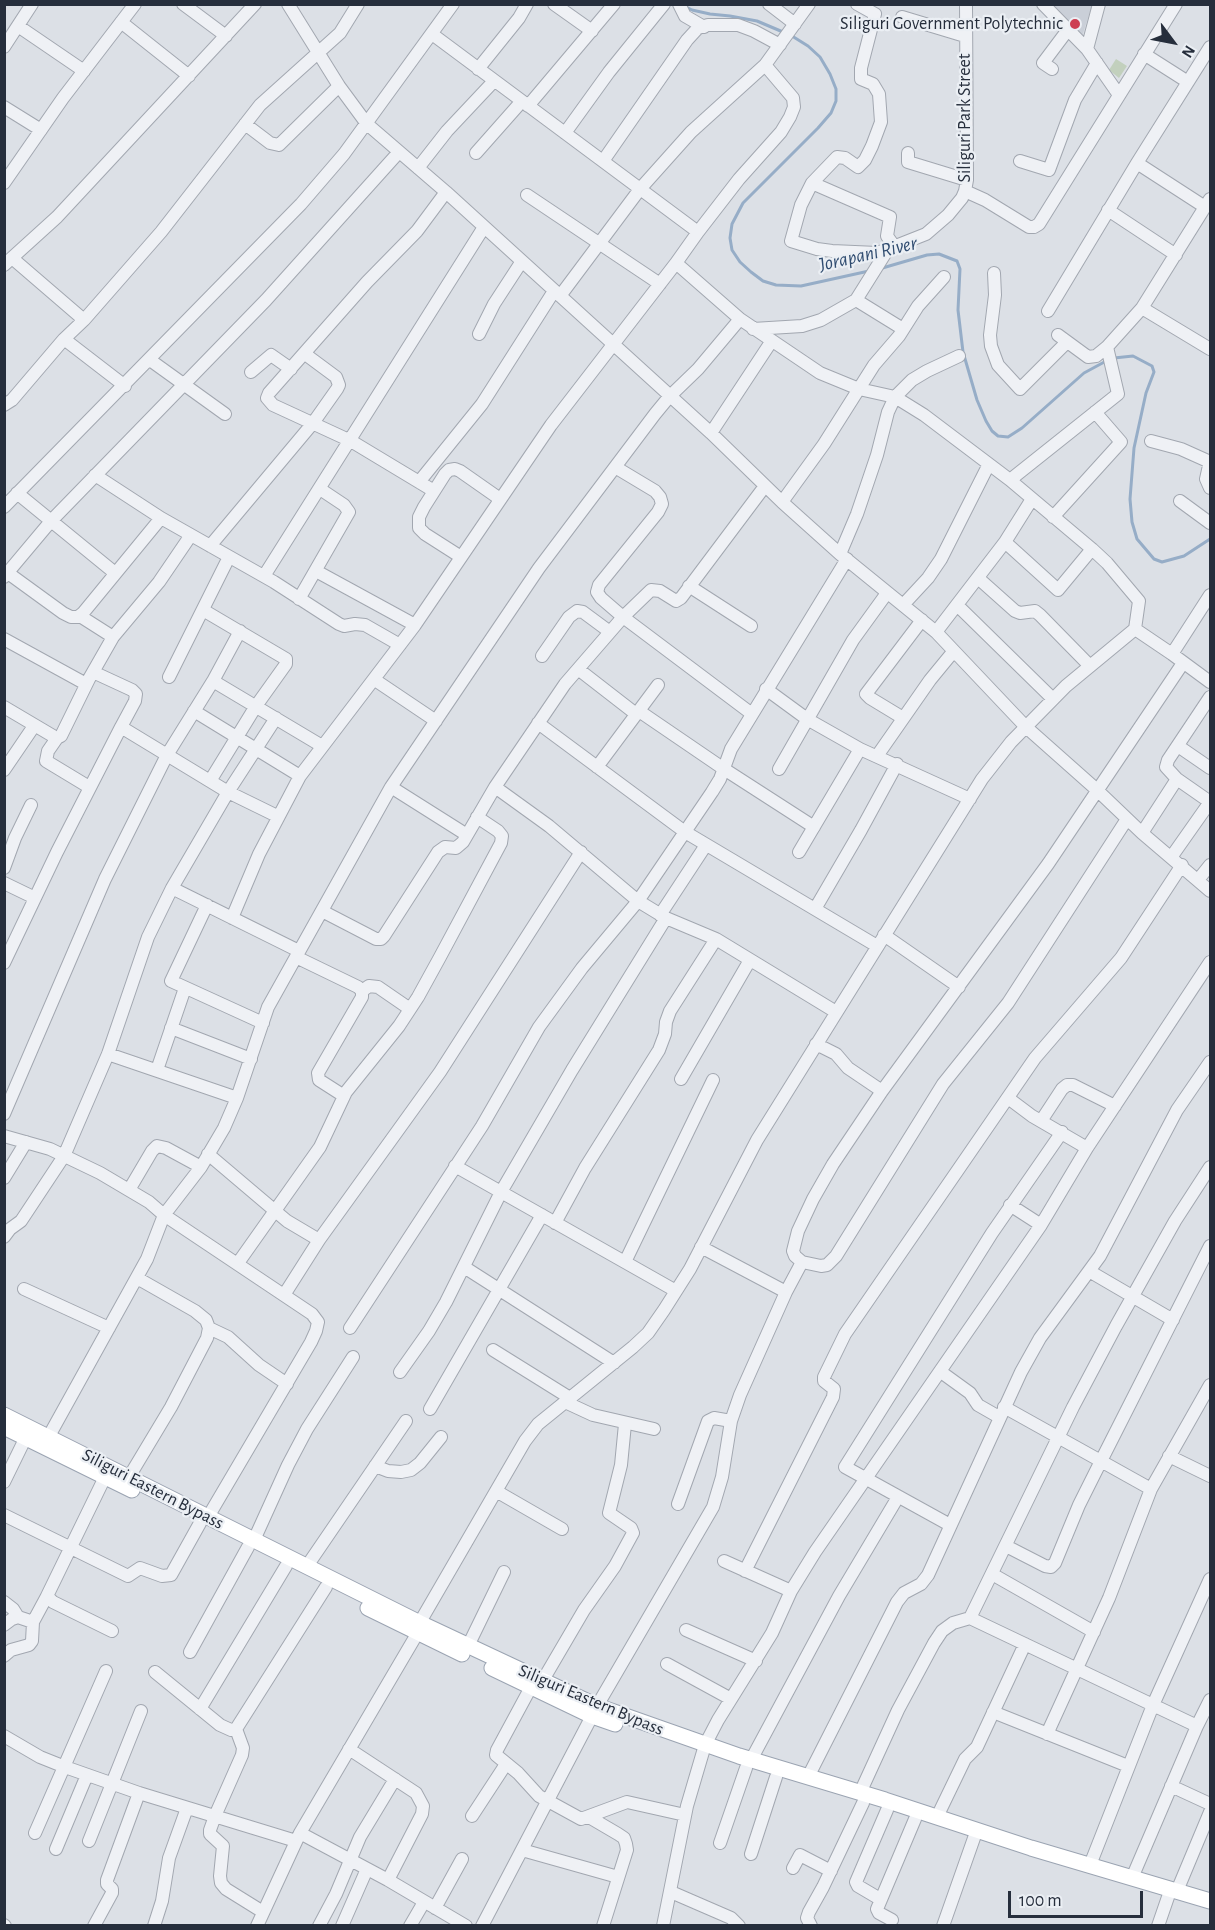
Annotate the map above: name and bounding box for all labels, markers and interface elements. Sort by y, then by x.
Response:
north arrow [1143,12,1203,72]
place label: Siliguri Government Polytechnic [840,13,1063,35]
marker: Siliguri Government Polytechnic [1068,17,1082,31]
text: N [1179,43,1198,60]
street label: Siliguri Park Street [954,54,976,182]
water label: Jorapani River [817,231,919,277]
street label: Siliguri Eastern Bypass [79,1444,227,1534]
street label: Siliguri Eastern Bypass [515,1660,667,1740]
scale bar [1011,1879,1146,1917]
text: 100 m [1019,1892,1062,1910]

